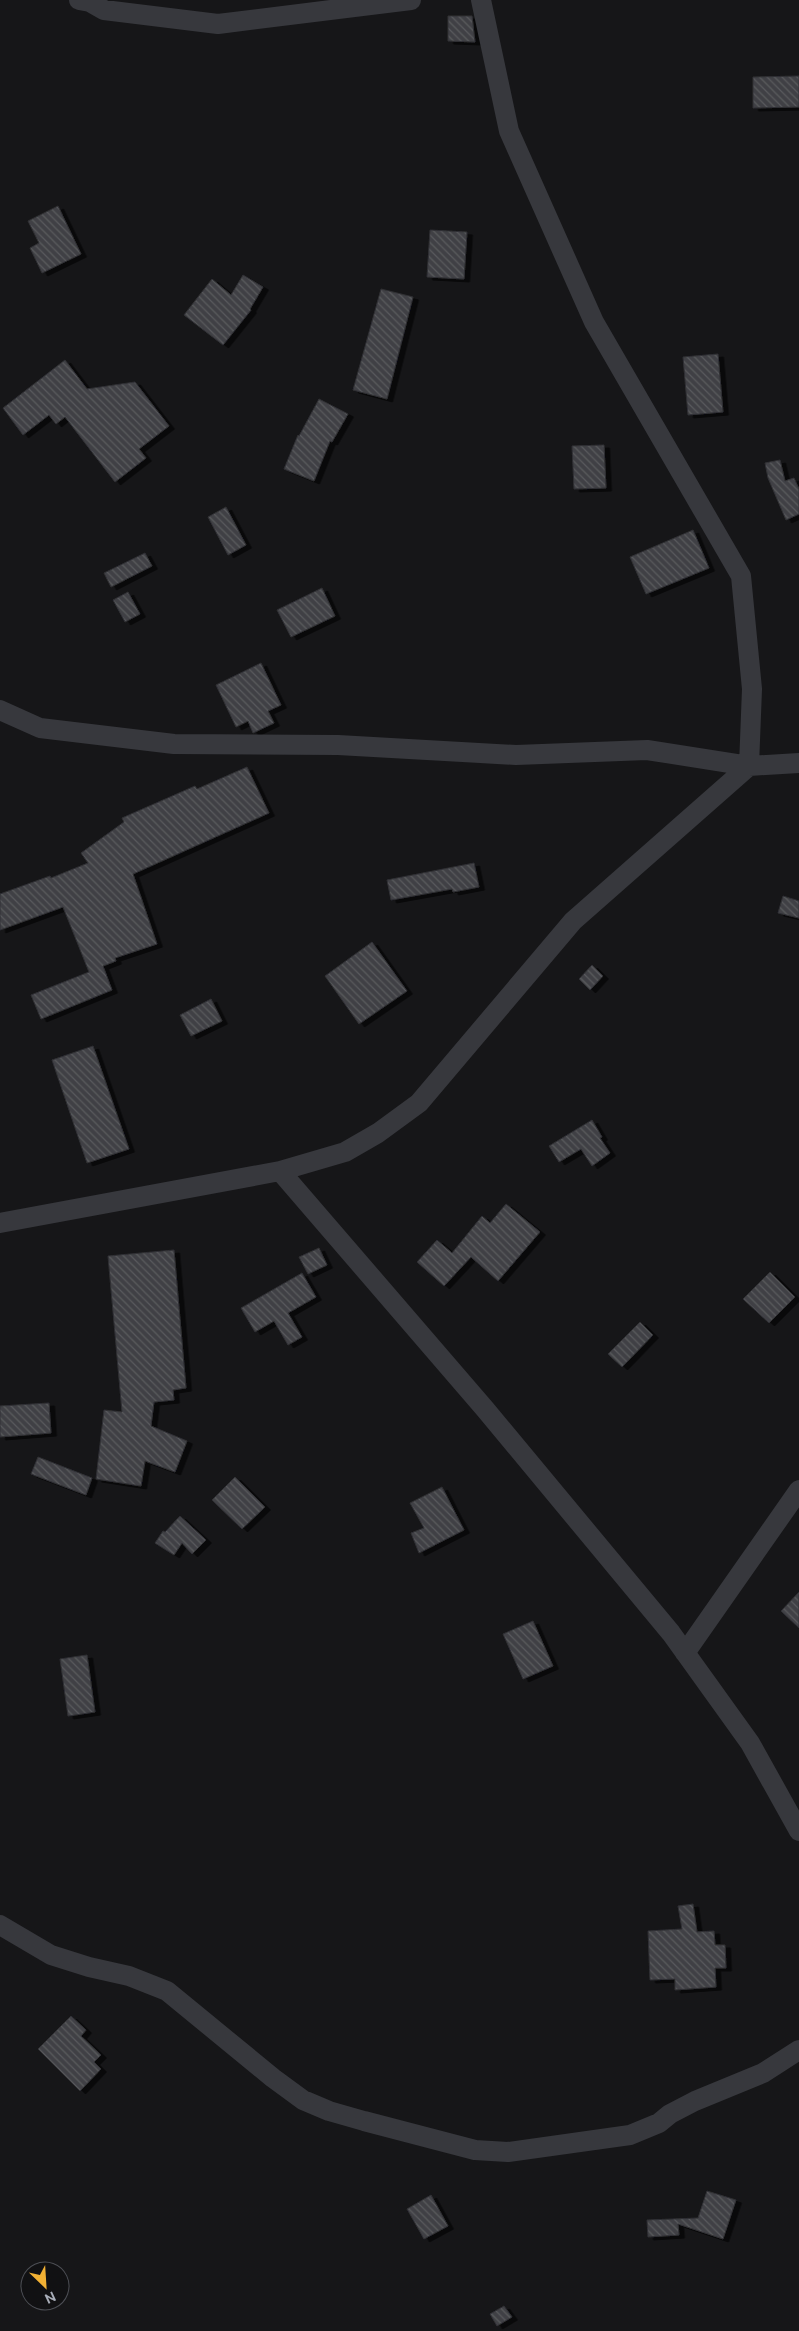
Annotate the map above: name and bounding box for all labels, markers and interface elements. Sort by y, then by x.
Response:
north arrow [20,2261,70,2311]
text: N [42,2288,59,2307]

